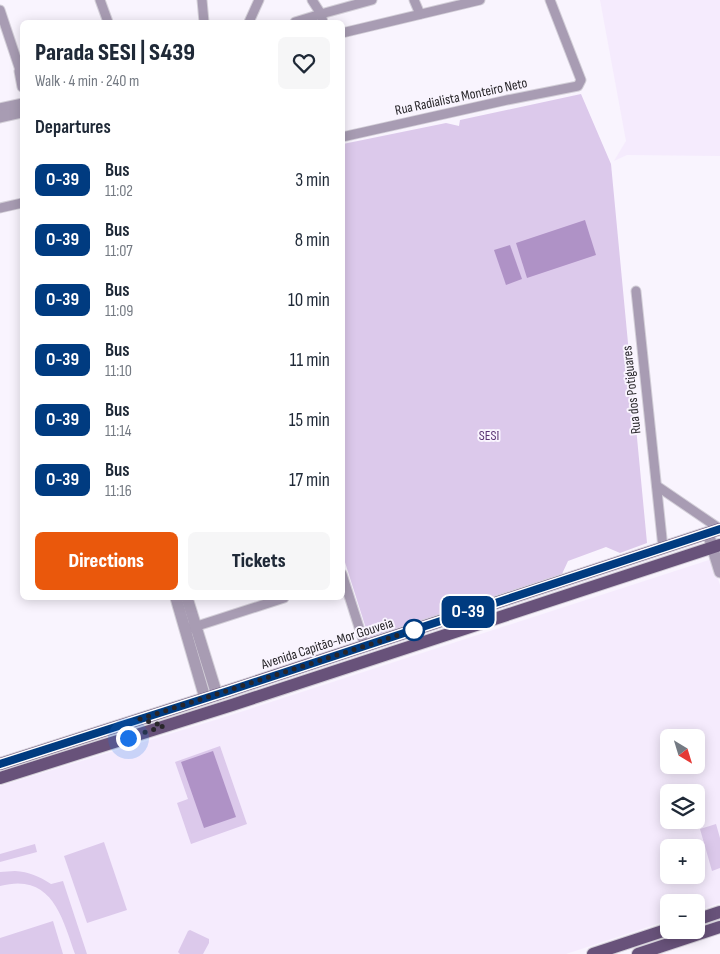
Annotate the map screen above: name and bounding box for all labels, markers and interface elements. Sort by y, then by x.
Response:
button: heart [278,37,330,89]
text: Parada SESI | S439 [35,38,195,67]
text: Walk · 4 min · 240 m [35,72,139,91]
street label: Rua Radialista Monteiro Neto [393,74,529,119]
text: Departures [35,116,111,139]
text: Bus [105,159,130,182]
text: O-39 [46,169,79,190]
text: 3 min [295,169,330,192]
text: 11:02 [105,182,133,201]
text: Bus [105,219,130,242]
text: O-39 [46,229,79,250]
text: 8 min [295,229,330,252]
text: 11:07 [105,242,133,261]
text: Bus [105,279,130,302]
text: O-39 [46,289,79,310]
text: 10 min [288,289,330,312]
text: 11:09 [105,302,133,321]
text: Bus [105,339,130,362]
street label: Rua dos Potiguares [618,345,645,435]
text: O-39 [46,349,79,370]
text: 11 min [290,349,330,372]
text: 11:10 [105,362,132,381]
text: Bus [105,399,130,422]
text: O-39 [46,409,79,430]
text: 15 min [289,409,330,432]
text: 11:14 [105,422,132,441]
park label: SESI [479,427,499,444]
text: Bus [105,459,130,482]
text: O-39 [46,469,79,490]
text: 17 min [289,469,330,492]
text: 11:16 [105,482,132,501]
button: Directions [35,532,178,590]
button: Tickets [188,532,330,590]
line badge: O-39 [433,596,503,628]
text: O-39 [452,601,484,622]
street label: Avenida Capitão-Mor Gouveia [258,614,395,673]
unlabelled marker [403,619,425,641]
your location [116,726,141,751]
north arrow [660,729,705,774]
map controls [660,729,705,939]
button: layers [660,784,705,829]
button: + [660,839,705,884]
button: − [660,894,705,939]

